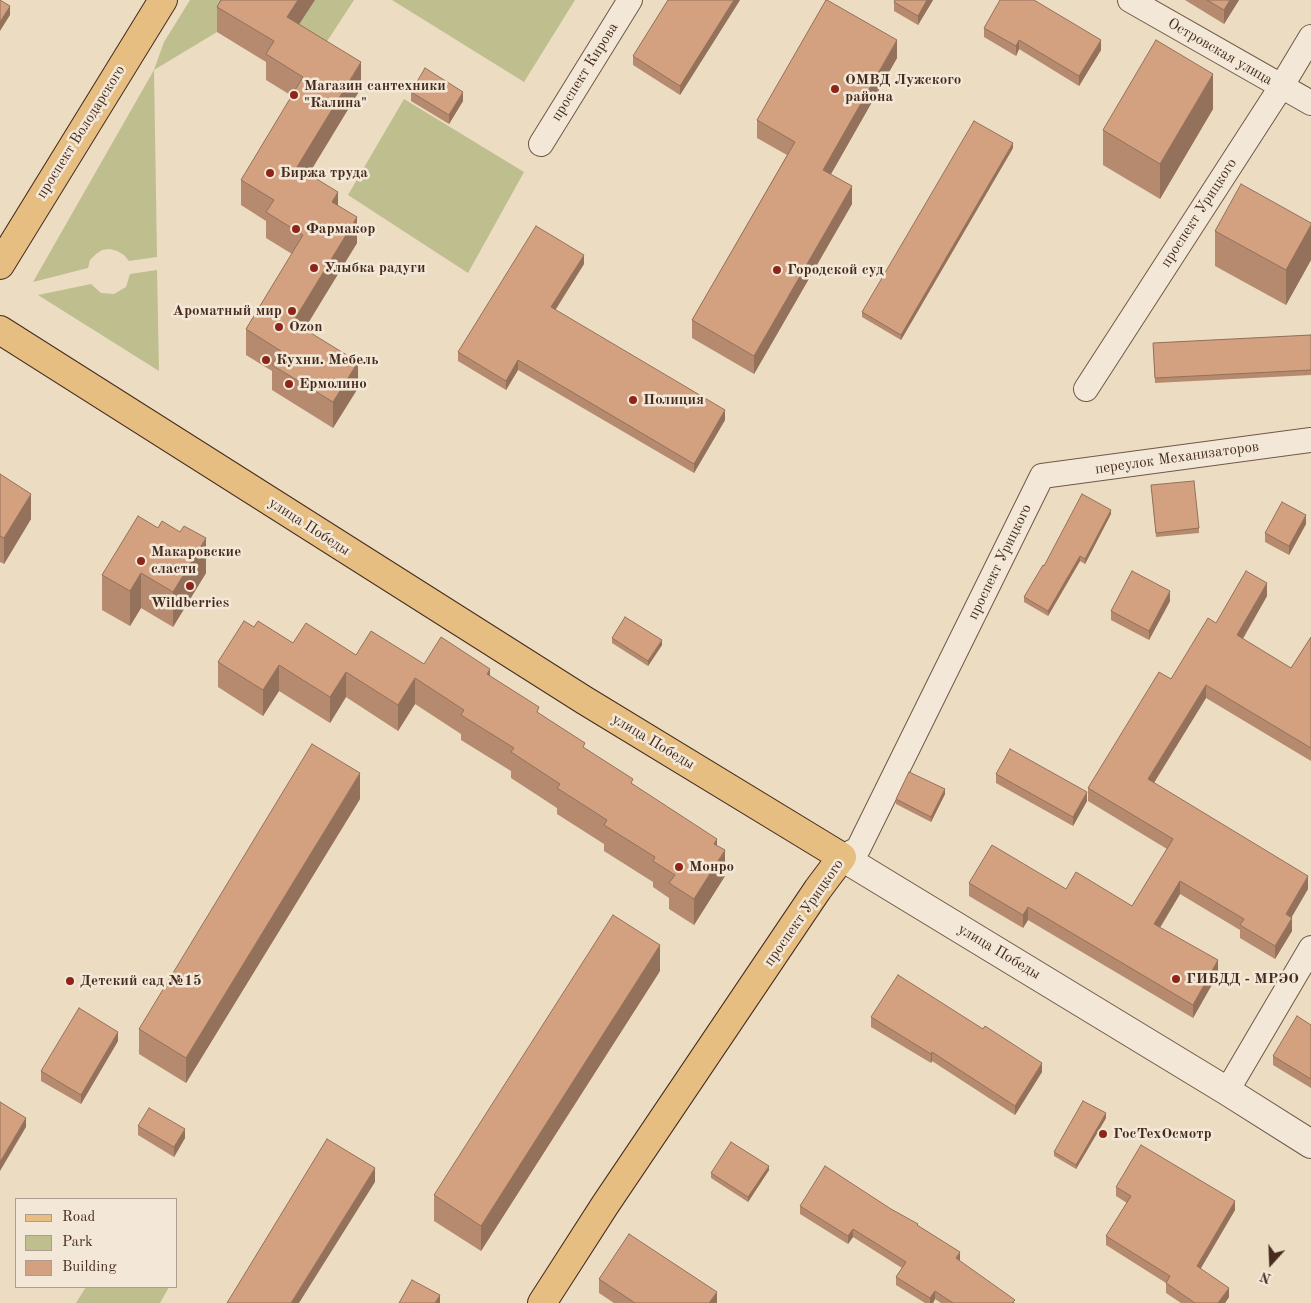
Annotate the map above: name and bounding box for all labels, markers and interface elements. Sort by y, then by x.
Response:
street label: Островская улица [1164,15,1276,89]
street label: проспект Кирова [548,19,622,125]
street label: проспект Володарского [33,62,129,202]
place label: ОМВД Лужского района [845,71,961,106]
place label: Магазин сантехники "Калина" [304,77,446,112]
marker: ОМВД Лужского района [829,83,841,95]
marker: Магазин сантехники "Калина" [288,89,300,101]
street label: проспект Урицкого [1157,155,1241,271]
place label: Биржа труда [280,164,368,182]
marker: Биржа труда [264,167,276,179]
place label: Фармакор [306,220,375,238]
marker: Фармакор [290,223,302,235]
place label: Улыбка радуги [324,259,425,277]
place label: Городской суд [787,261,884,279]
marker: Улыбка радуги [308,262,320,274]
marker: Городской суд [771,264,783,276]
place label: Ароматный мир [173,302,282,320]
marker: Ароматный мир [286,305,298,317]
place label: Ozon [289,318,322,336]
marker: Ozon [273,321,285,333]
place label: Кухни. Мебель [276,351,378,369]
marker: Кухни. Мебель [260,354,272,366]
place label: Ермолино [299,375,367,393]
marker: Ермолино [283,378,295,390]
place label: Полиция [643,391,704,409]
marker: Полиция [627,394,639,406]
street label: переулок Механизаторов [1094,438,1260,478]
street label: улица Победы [265,494,353,560]
street label: проспект Урицкого [964,501,1036,623]
place label: Макаровские сласти [151,543,241,578]
marker: Макаровские сласти [135,555,147,567]
marker: Wildberries [184,580,196,592]
place label: Wildberries [151,594,229,612]
street label: улица Победы [608,710,698,774]
street label: проспект Урицкого [760,856,848,970]
place label: Монро [689,858,734,876]
marker: Монро [673,861,685,873]
street label: улица Победы [954,920,1044,984]
place label: ГИБДД - МРЭО [1186,970,1299,988]
place label: Детский сад №15 [80,972,202,990]
marker: ГИБДД - МРЭО [1170,973,1182,985]
marker: Детский сад №15 [64,975,76,987]
place label: ГосТехОсмотр [1113,1125,1212,1143]
marker: ГосТехОсмотр [1097,1128,1109,1140]
legend [15,1198,178,1288]
text: Road [62,1210,95,1225]
text: Park [62,1235,93,1250]
north arrow [1246,1238,1296,1288]
text: Building [62,1260,117,1275]
text: N [1258,1269,1273,1286]

